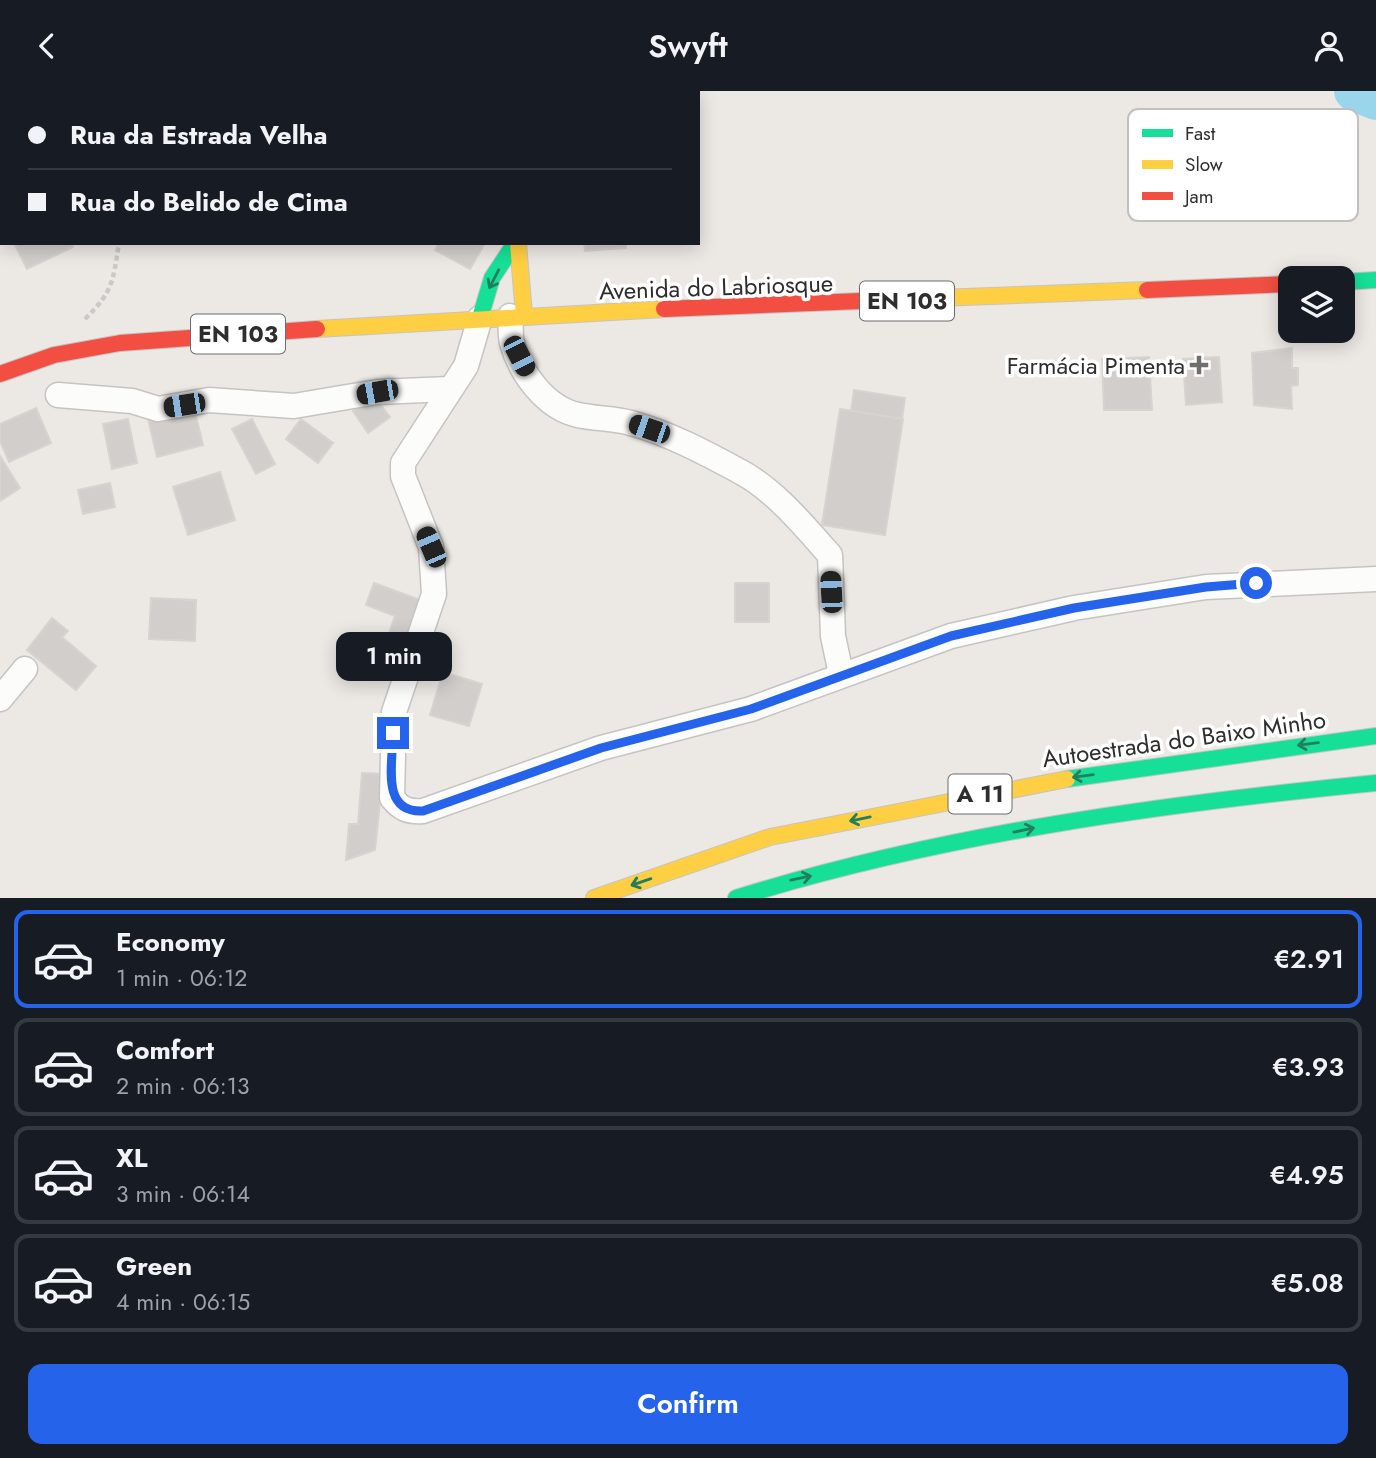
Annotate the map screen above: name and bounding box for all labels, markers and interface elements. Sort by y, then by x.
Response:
text: Swyft [648,23,728,69]
icon: back [28,27,66,65]
icon: person [1310,27,1348,65]
legend [1128,109,1358,221]
text: Rua da Estrada Velha [70,116,328,154]
text: Fast [1185,120,1216,147]
text: Slow [1185,151,1223,178]
text: Rua do Belido de Cima [70,183,348,221]
text: Jam [1182,183,1214,210]
street label: Avenida do Labriosque [598,265,834,309]
map controls [1278,266,1355,343]
button: layers [1278,266,1355,343]
one-way arrow [486,268,500,289]
road number: EN 103 [860,281,954,321]
road number: EN 103 [191,315,285,353]
car [501,333,538,379]
place label: Farmácia Pimenta [1007,348,1185,383]
marker: Farmácia Pimenta [1191,357,1207,373]
car [355,378,400,406]
car [162,391,207,419]
car [626,412,673,446]
car [414,524,449,570]
route start [1240,567,1272,599]
car [820,570,843,614]
callout: 1 min [335,631,451,681]
text: 1 min [366,639,422,673]
street label: Autoestrada do Baixo Minho [1040,702,1328,776]
route end [377,717,409,749]
one-way arrow [1297,738,1320,751]
one-way arrow [1072,769,1095,782]
road number: A 11 [948,775,1012,813]
one-way arrow [849,812,872,826]
one-way arrow [1012,822,1035,836]
one-way arrow [790,871,812,884]
one-way arrow [631,877,653,889]
text: Economy [116,923,225,961]
icon: car [32,928,95,991]
text: €2.91 [1274,940,1344,978]
text: 1 min · 06:12 [116,961,247,995]
text: Comfort [116,1031,214,1069]
icon: car [32,1036,95,1099]
text: €3.93 [1272,1048,1344,1086]
text: 2 min · 06:13 [116,1069,250,1103]
text: XL [116,1139,148,1177]
icon: car [32,1144,95,1207]
text: €4.95 [1269,1156,1344,1194]
text: 3 min · 06:14 [116,1177,250,1211]
text: Green [116,1247,192,1285]
icon: car [32,1252,95,1315]
text: €5.08 [1271,1264,1344,1302]
text: 4 min · 06:15 [116,1285,250,1319]
button: Confirm [28,1364,1348,1444]

